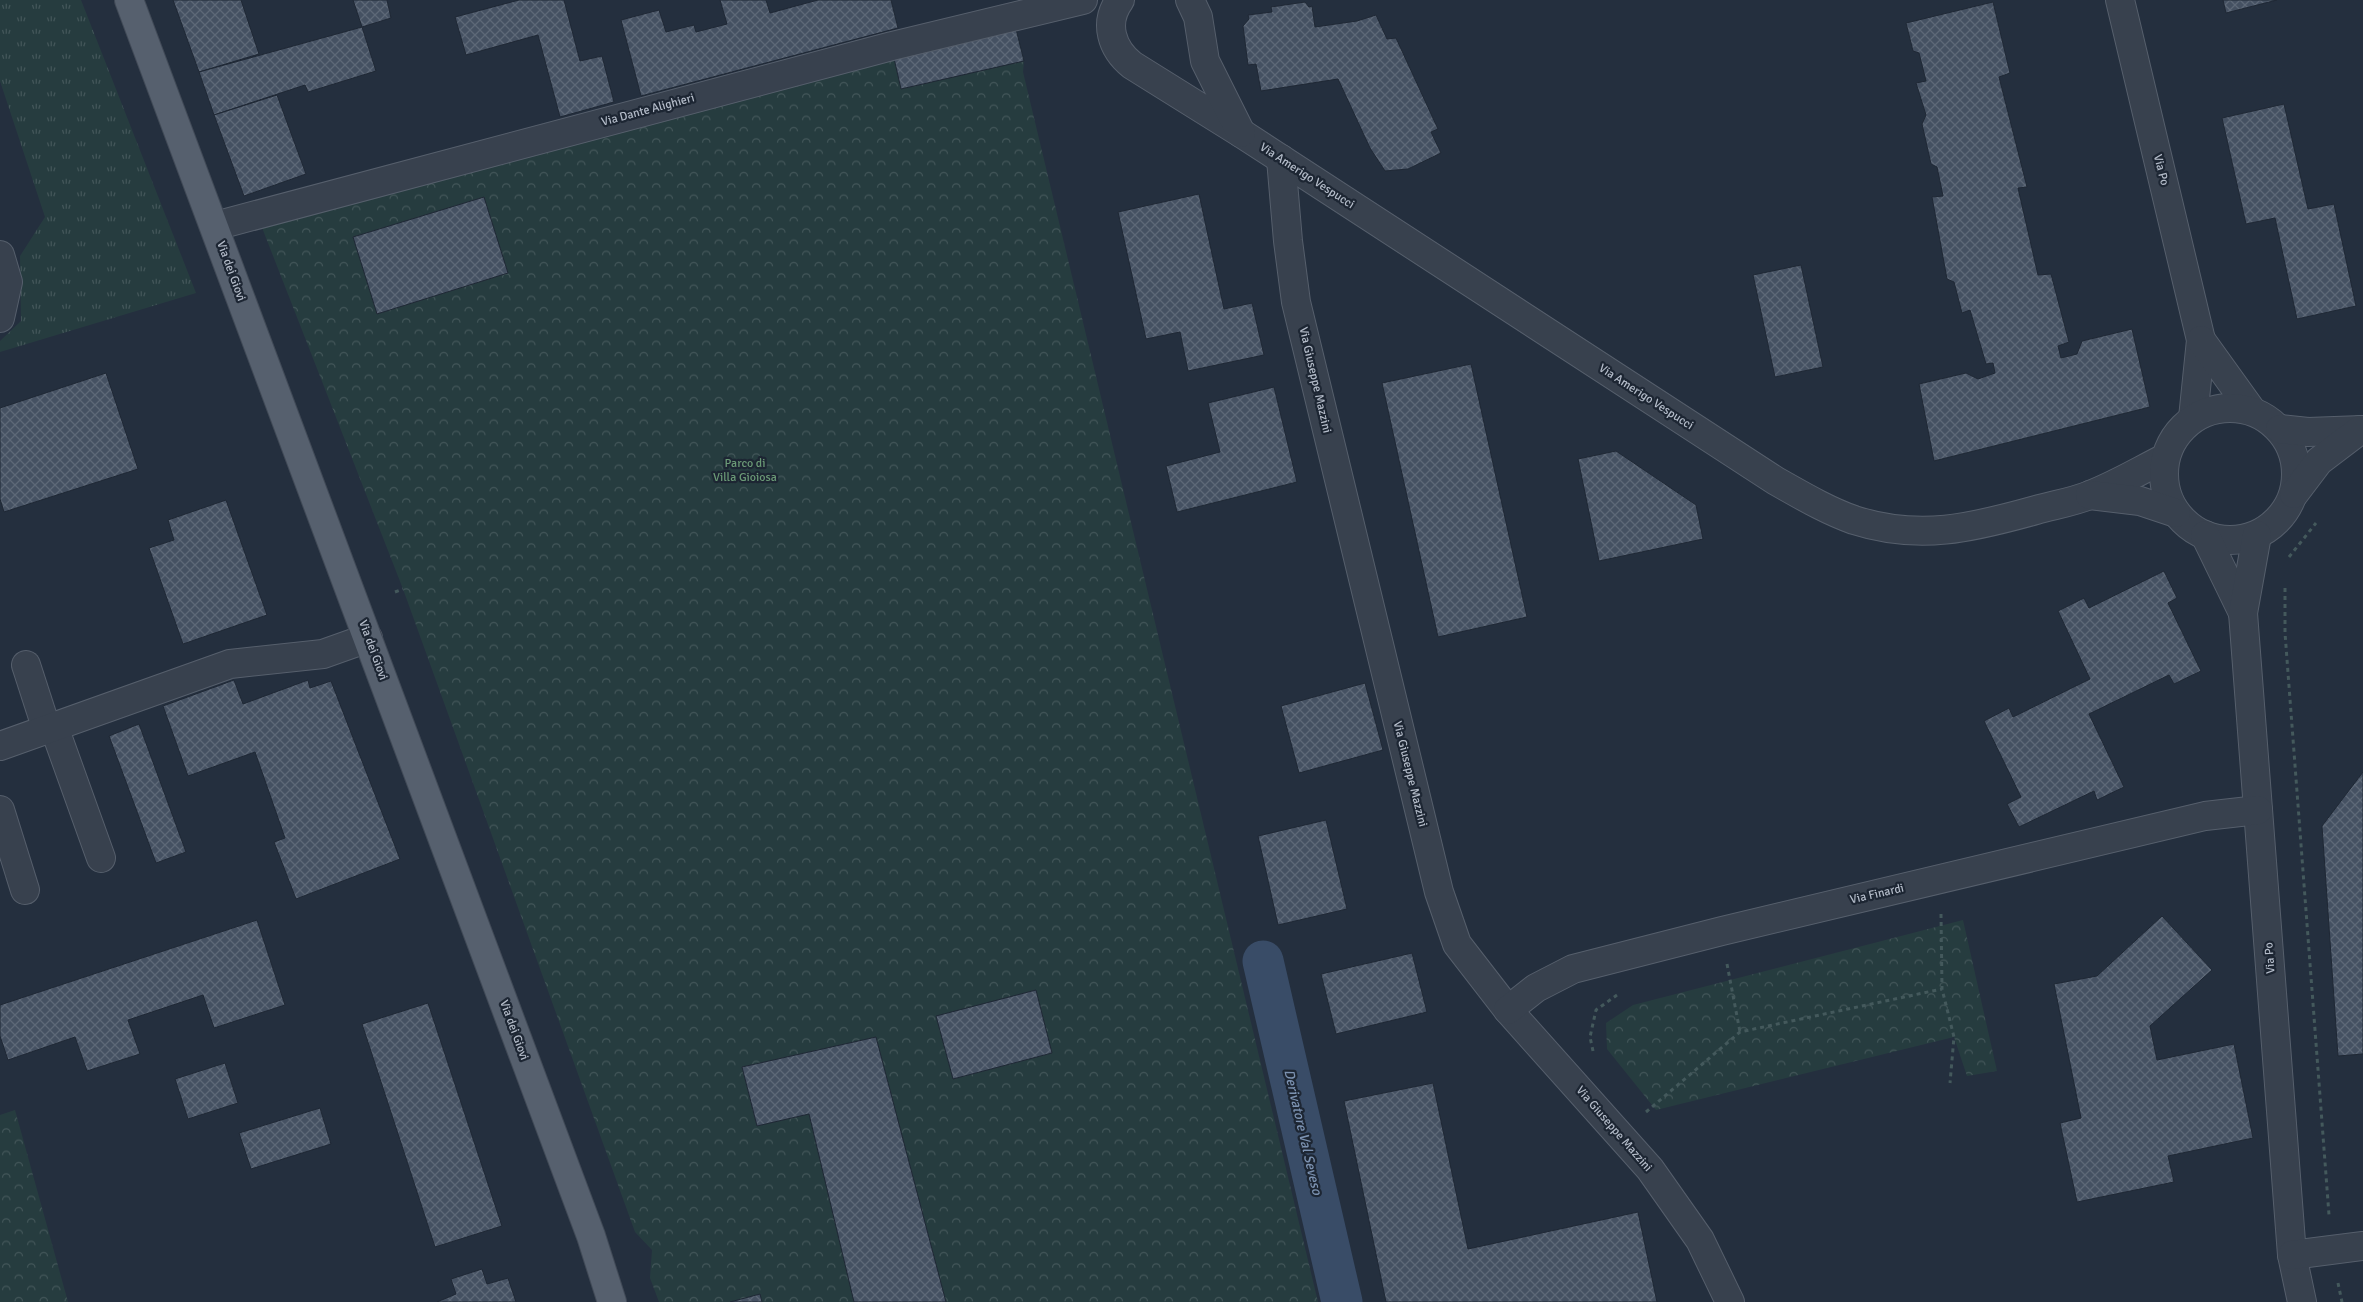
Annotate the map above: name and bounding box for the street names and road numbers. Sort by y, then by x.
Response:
street label: Via Dante Alighieri [600,90,696,130]
street label: Via Amerigo Vespucci [1257,140,1357,212]
street label: Via Po [2150,153,2172,187]
street label: Via dei Giovi [213,239,249,303]
street label: Via Giuseppe Mazzini [1295,325,1335,435]
street label: Via Amerigo Vespucci [1596,361,1696,433]
street label: Via dei Giovi [355,618,391,682]
street label: Via Giuseppe Mazzini [1390,720,1430,828]
street label: Via Finardi [1849,881,1905,907]
street label: Via Po [2261,942,2279,974]
street label: Via dei Giovi [496,998,532,1062]
street label: Via Giuseppe Mazzini [1573,1083,1655,1175]

